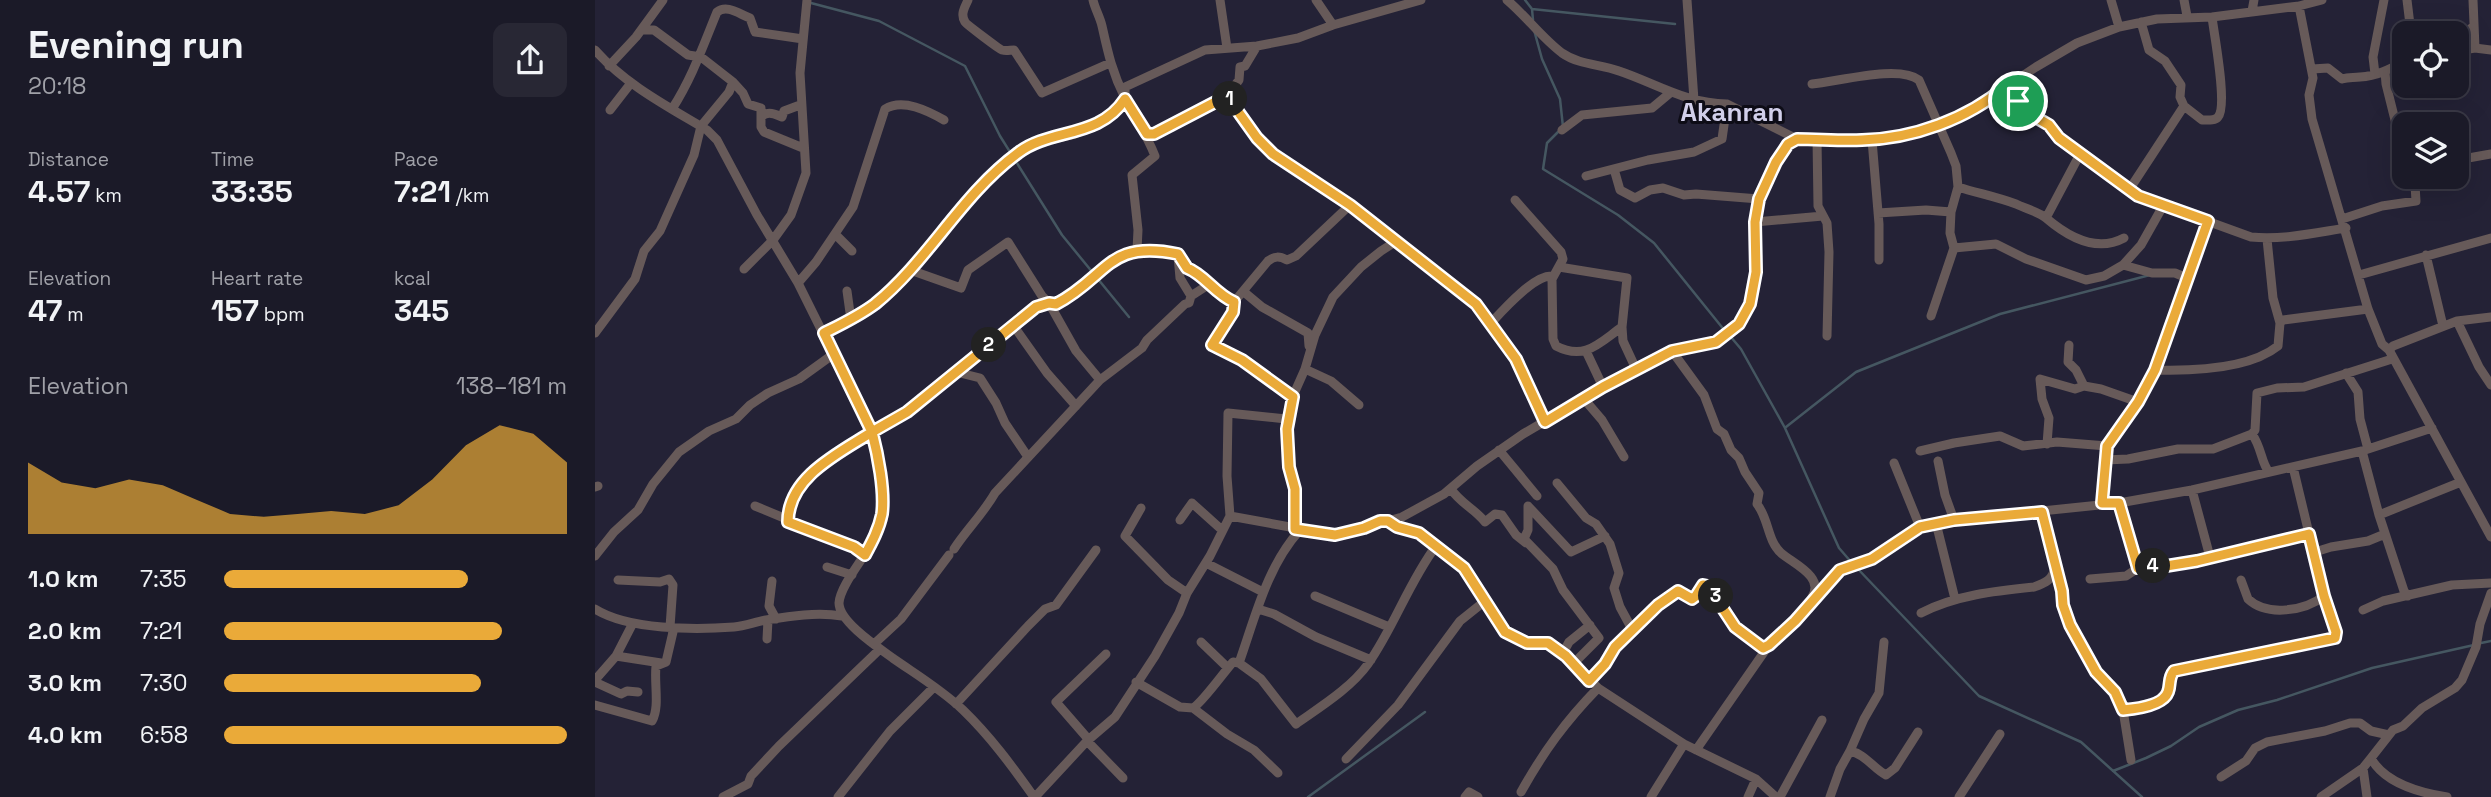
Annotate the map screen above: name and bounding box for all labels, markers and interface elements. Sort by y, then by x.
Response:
text: Evening run [28,21,244,69]
map controls [2392,21,2469,189]
button: locate [2392,21,2469,98]
button: share [493,23,567,97]
text: 20:18 [28,71,86,101]
pin [1988,71,2048,131]
pin: 1 [1213,82,1247,116]
icon: arrive [1999,82,2037,120]
text: 1 [1225,86,1234,111]
district label: Akanran [1681,95,1783,129]
button: layers [2392,112,2469,189]
text: Distance [28,147,109,172]
text: Time [211,147,254,172]
text: Pace [394,147,438,172]
text: 4.57 [28,172,90,211]
text: 33:35 [211,172,293,211]
text: 7:21 [394,172,451,211]
text: km [90,183,122,208]
text: /km [451,183,489,208]
text: Elevation [28,266,111,291]
text: Heart rate [211,266,303,291]
text: kcal [394,266,431,291]
text: 47 [28,291,62,330]
text: 157 [211,291,259,330]
text: 345 [394,291,449,330]
text: m [62,302,84,327]
text: bpm [259,302,305,327]
pin: 2 [971,328,1007,362]
text: 2 [983,332,994,357]
text: Elevation [28,371,129,401]
text: 138–181 m [456,371,567,401]
pin: 4 [2135,548,2171,584]
text: 4 [2146,553,2159,578]
text: 1.0 km [28,564,98,594]
text: 7:35 [140,564,186,594]
pin: 3 [1699,578,1733,614]
text: 3 [1710,583,1721,608]
text: 2.0 km [28,616,102,646]
text: 7:21 [140,616,182,646]
text: 3.0 km [28,668,102,698]
text: 7:30 [140,668,187,698]
text: 4.0 km [28,720,103,750]
text: 6:58 [140,720,188,750]

